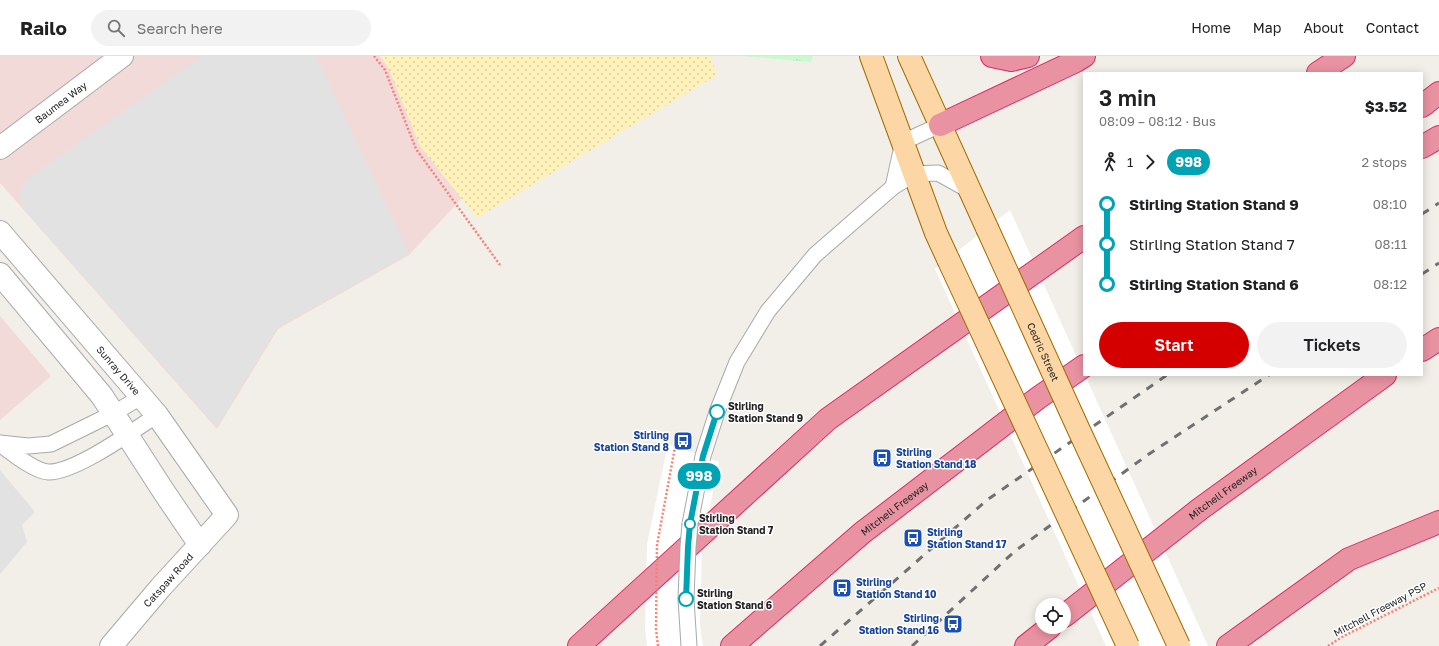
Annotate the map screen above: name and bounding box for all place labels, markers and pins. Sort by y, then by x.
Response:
place label: Stirling Station Stand 9 [728,400,803,424]
marker: Stirling Station Stand 9 [709,404,725,420]
place label: Stirling Station Stand 8 [594,429,669,453]
bus stop icon: Stirling Station Stand 8 [672,430,694,452]
place label: Stirling Station Stand 18 [896,446,976,470]
bus stop icon: Stirling Station Stand 18 [871,447,893,469]
place label: Stirling Station Stand 7 [699,512,774,536]
marker: Stirling Station Stand 7 [684,518,696,530]
place label: Stirling Station Stand 17 [927,526,1007,550]
bus stop icon: Stirling Station Stand 17 [902,527,924,549]
place label: Stirling Station Stand 10 [856,576,937,600]
bus stop icon: Stirling Station Stand 10 [831,577,853,599]
place label: Stirling Station Stand 6 [697,587,772,611]
marker: Stirling Station Stand 6 [678,591,694,607]
place label: Stirling Station Stand 16 [859,612,939,636]
bus stop icon: Stirling Station Stand 16 [942,613,964,635]

